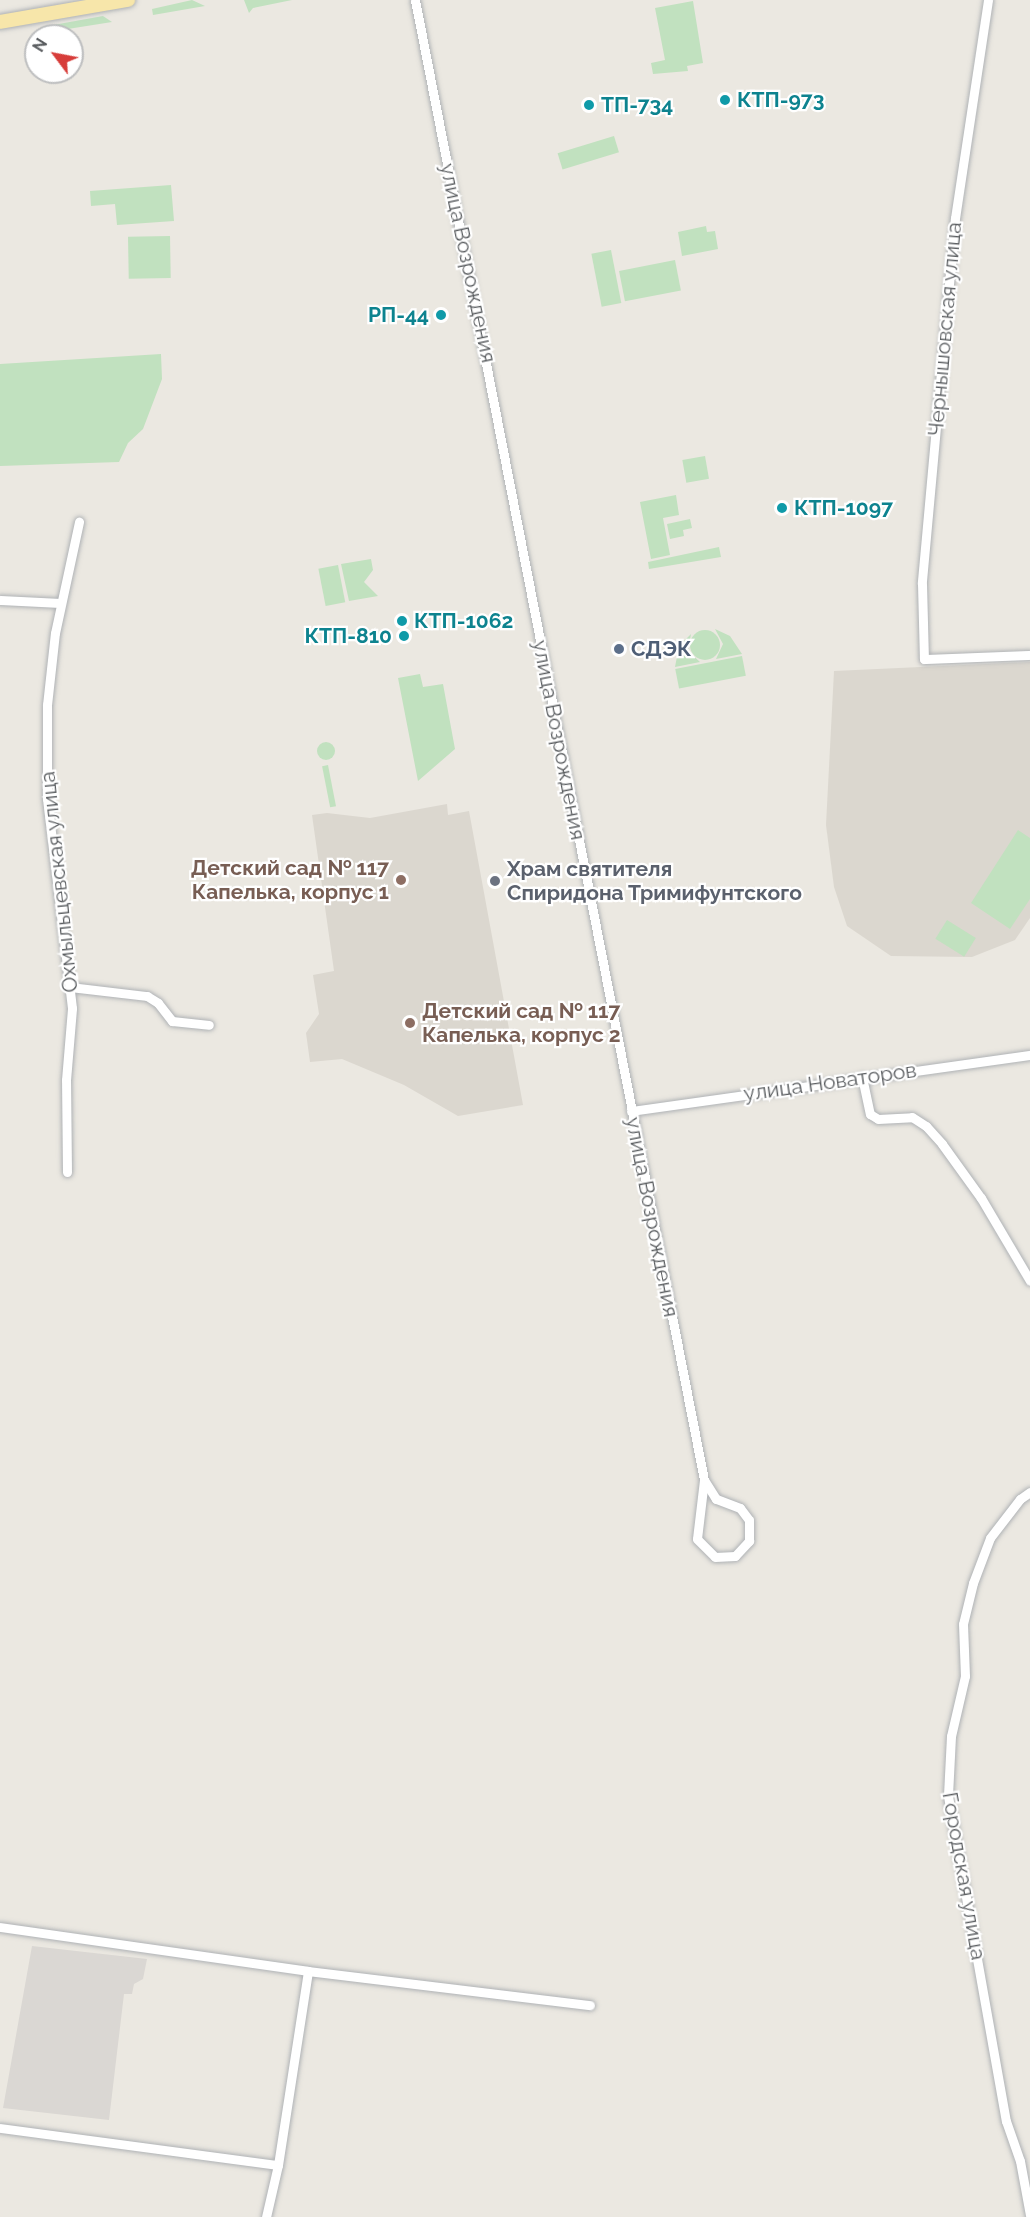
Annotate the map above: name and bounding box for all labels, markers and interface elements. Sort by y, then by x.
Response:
north arrow [24,24,84,84]
text: N [29,35,51,55]
place label: КТП-973 [737,87,824,113]
place label: ТП-734 [601,92,673,118]
marker: КТП-973 [718,93,732,107]
marker: ТП-734 [582,98,596,112]
street label: улица Возрождения [435,161,501,365]
street label: Чернышовская улица [923,221,967,437]
place label: РП-44 [368,302,429,328]
marker: РП-44 [434,308,448,322]
place label: КТП-1097 [794,495,893,521]
marker: КТП-1097 [775,501,789,515]
place label: КТП-1062 [414,608,513,634]
marker: КТП-1062 [395,614,409,628]
place label: КТП-810 [305,623,392,649]
marker: КТП-810 [397,629,411,643]
place label: СДЭК [631,636,691,662]
street label: улица Возрождения [527,638,591,842]
marker: СДЭК [612,642,626,656]
street label: Охмыльцевская улица [35,770,83,994]
place label: Детский сад № 117 Капелька, корпус 1 [191,855,389,905]
place label: Храм святителя Спиридона Тримифунтского [507,856,802,906]
marker: Детский сад № 117 Капелька, корпус 1 [394,873,408,887]
marker: Храм святителя Спиридона Тримифунтского [488,874,502,888]
place label: Детский сад № 117 Капелька, корпус 2 [422,998,621,1048]
marker: Детский сад № 117 Капелька, корпус 2 [403,1016,417,1030]
street label: улица Новаторов [742,1057,918,1107]
street label: улица Возрождения [620,1115,684,1319]
street label: Городская улица [937,1790,991,1962]

